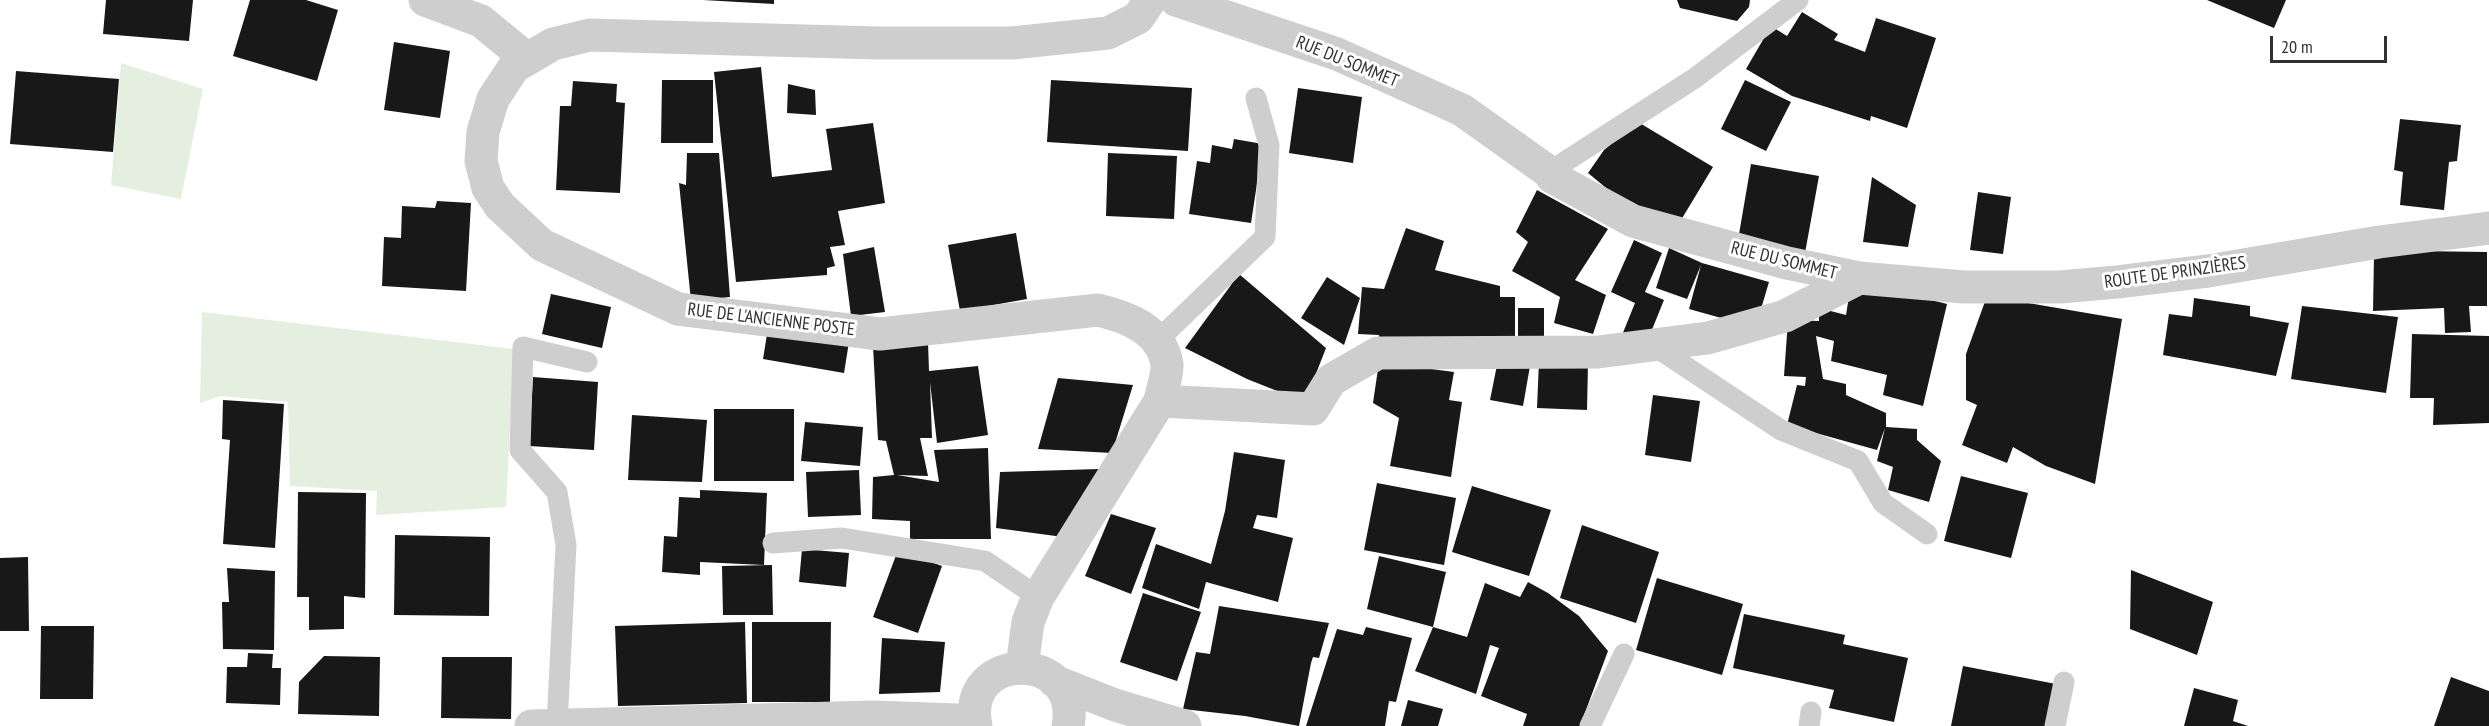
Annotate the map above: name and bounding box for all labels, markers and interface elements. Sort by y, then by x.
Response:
scale bar [2273,24,2390,62]
street label: RUE DU SOMMET [1293,32,1401,92]
text: 20 m [2281,35,2313,58]
street label: RUE DU SOMMET [1729,237,1839,285]
street label: ROUTE DE PRINZIÈRES [2103,252,2247,294]
street label: RUE DE L'ANCIENNE POSTE [686,299,856,341]

